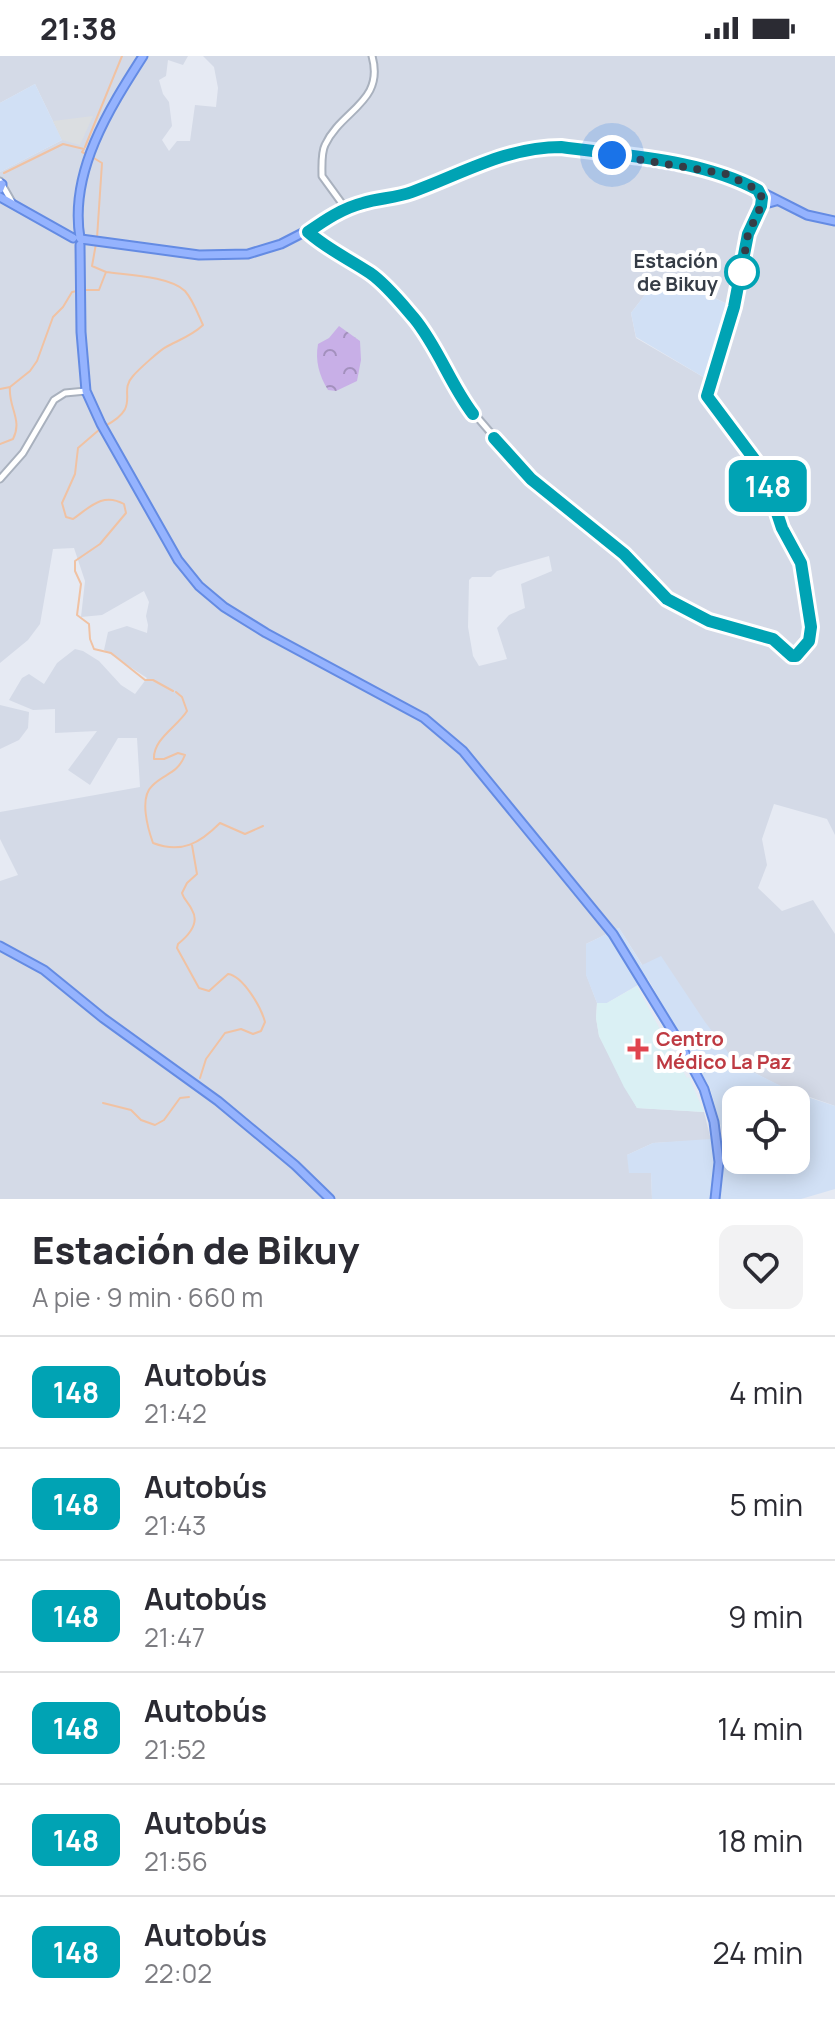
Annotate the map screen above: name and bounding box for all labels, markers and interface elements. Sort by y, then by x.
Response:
text: 21:38 [40,8,117,49]
your location [592,135,632,175]
place label: Estación de Bikuy [634,247,719,297]
marker: Estación de Bikuy [725,255,759,289]
line badge: 148 [722,460,814,512]
text: 148 [745,467,791,505]
place label: Centro Médico La Paz [656,1025,792,1075]
marker: Centro Médico La Paz [627,1038,649,1060]
map controls [722,1086,810,1174]
button: locate [722,1086,810,1174]
text: Estación de Bikuy [32,1223,359,1275]
button: heart [719,1225,803,1309]
text: A pie · 9 min · 660 m [32,1279,263,1315]
text: Autobús [144,1354,267,1395]
text: 4 min [729,1372,803,1413]
text: 148 [53,1373,99,1411]
text: 21:42 [144,1395,207,1431]
text: Autobús [144,1466,267,1507]
text: 5 min [729,1484,803,1525]
text: 148 [53,1485,99,1523]
text: 21:43 [144,1507,206,1543]
text: Autobús [144,1578,267,1619]
text: 9 min [728,1596,803,1637]
text: 148 [53,1597,99,1635]
text: 21:47 [144,1619,205,1655]
text: Autobús [144,1690,267,1731]
text: 14 min [717,1708,803,1749]
text: 148 [53,1709,99,1747]
text: 21:52 [144,1731,206,1767]
text: Autobús [144,1802,267,1843]
text: 18 min [718,1820,803,1861]
text: 148 [53,1821,99,1859]
text: 21:56 [144,1843,208,1879]
text: Autobús [144,1914,267,1955]
text: 24 min [713,1932,803,1973]
text: 148 [53,1933,99,1971]
text: 22:02 [144,1955,212,1991]

